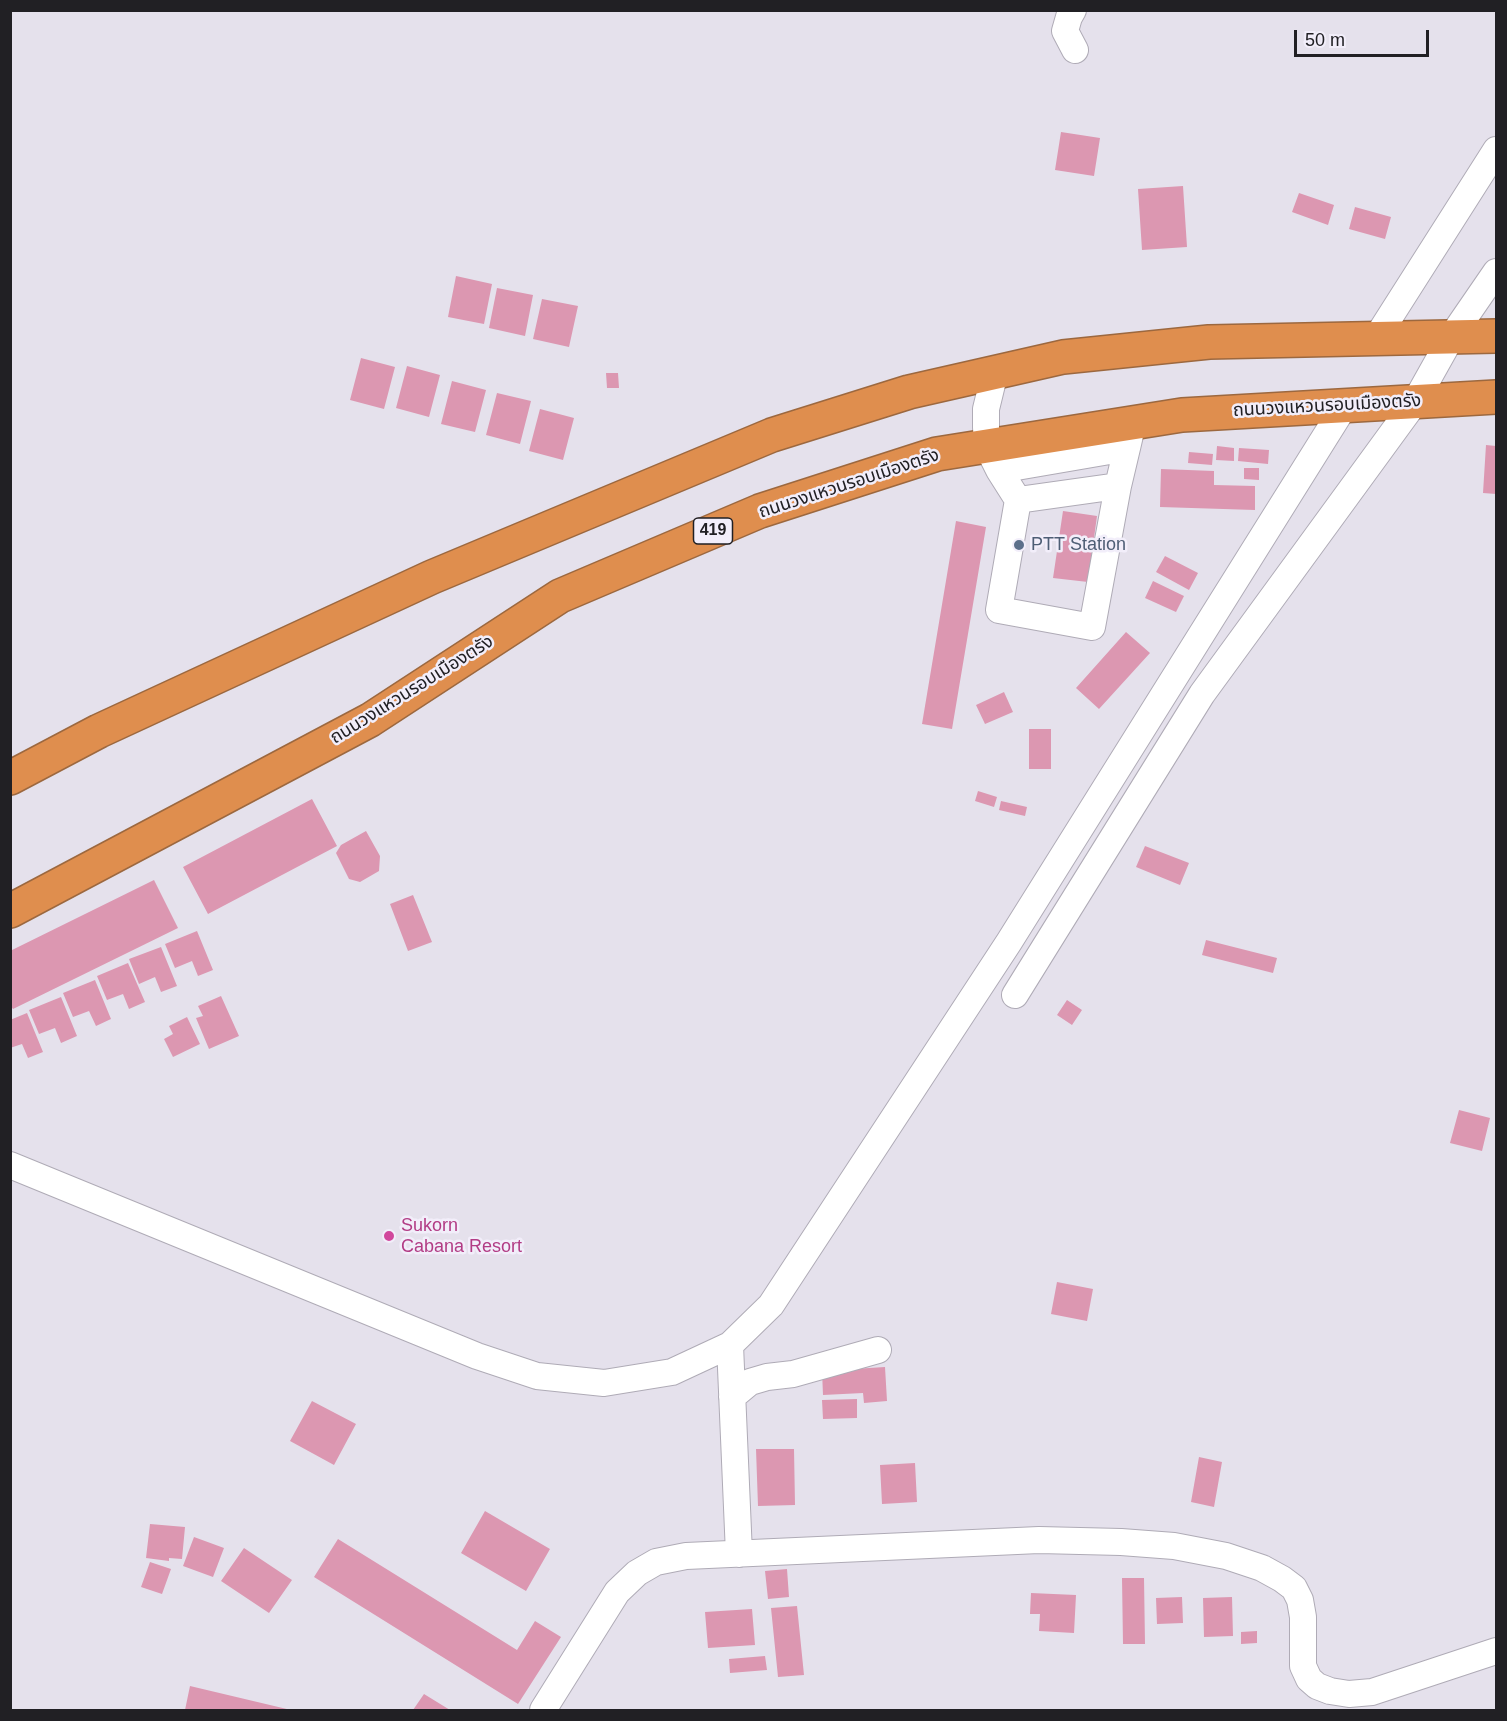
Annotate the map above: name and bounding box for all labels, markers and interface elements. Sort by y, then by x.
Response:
scale bar [1297,18,1432,56]
text: 50 m [1305,30,1345,50]
street label: ถนนวงแหวนรอบเมืองตรัง [1232,390,1422,422]
street label: ถนนวงแหวนรอบเมืองตรัง [756,445,942,523]
road number: 419 [694,518,732,544]
place label: PTT Station [1031,534,1126,556]
marker: PTT Station [1012,538,1026,552]
street label: ถนนวงแหวนรอบเมืองตรัง [326,631,498,749]
place label: Sukorn Cabana Resort [401,1215,522,1258]
marker: Sukorn Cabana Resort [382,1229,396,1243]

